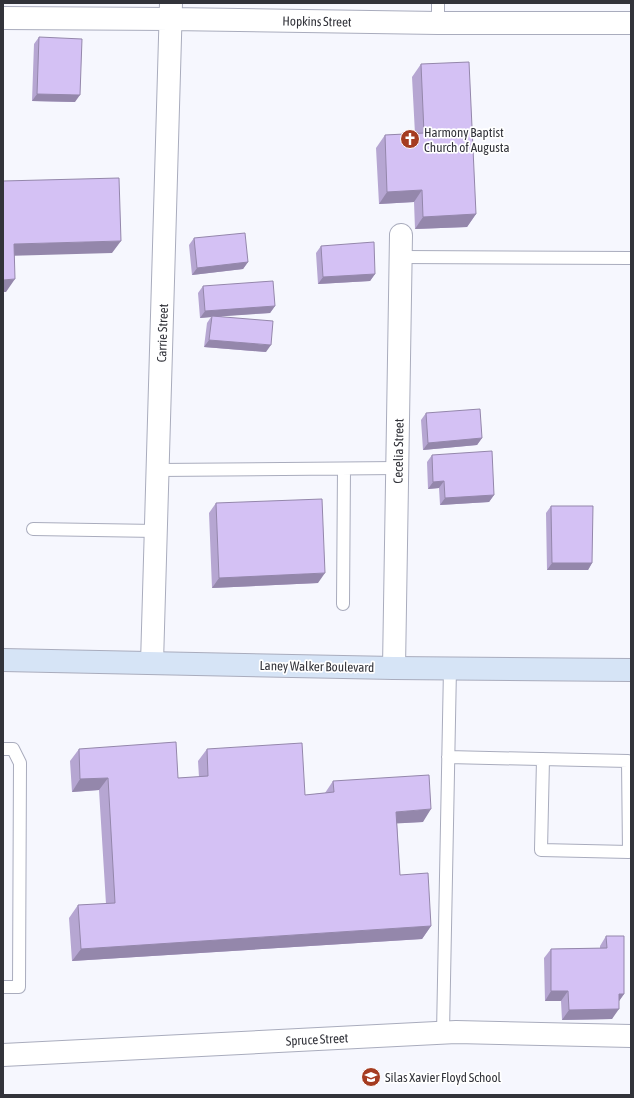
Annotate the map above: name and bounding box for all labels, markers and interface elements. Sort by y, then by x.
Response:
street label: Hopkins Street [282,13,352,30]
place label: Harmony Baptist Church of Augusta [424,125,510,155]
church icon: Harmony Baptist Church of Augusta [399,128,421,150]
street label: Carrie Street [154,303,171,363]
street label: Cecelia Street [390,418,407,484]
street label: Laney Walker Boulevard [260,658,374,675]
street label: Spruce Street [285,1030,349,1049]
school or university icon: Silas Xavier Floyd School [360,1066,382,1088]
place label: Silas Xavier Floyd School [385,1070,502,1085]

